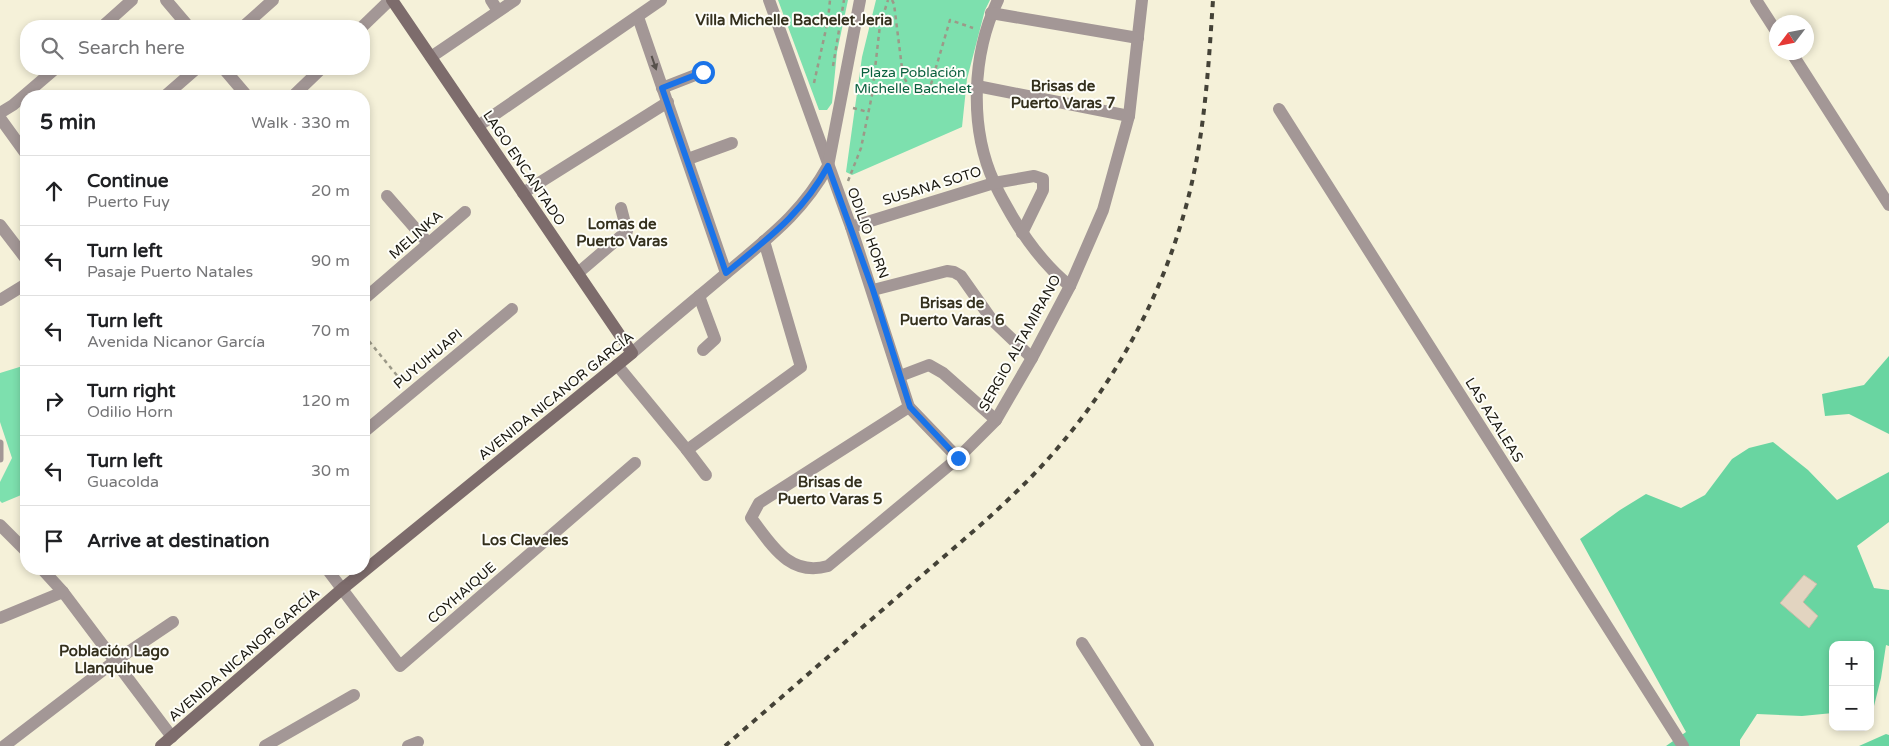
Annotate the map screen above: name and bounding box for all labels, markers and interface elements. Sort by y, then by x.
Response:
district label: Villa Michelle Bachelet Jeria [695,11,893,29]
north arrow [1769,15,1814,60]
search box [20,20,370,75]
icon: search [38,34,66,62]
text: Search here [78,37,185,59]
one-way arrow [650,56,658,71]
route start [692,61,715,84]
park label: Plaza Población Michelle Bachelet [854,64,972,97]
district label: Brisas de Puerto Varas 7 [1011,77,1115,112]
street label: LAGO ENCANTADO [479,107,569,229]
text: 5 min [40,110,96,135]
text: Walk · 330 m [251,113,350,133]
street label: SUSANA SOTO [880,163,984,209]
text: Continue [87,170,169,192]
icon: ahead [40,177,68,205]
text: 20 m [311,181,350,201]
street label: ODILIO HORN [844,185,892,281]
text: Puerto Fuy [87,192,170,212]
street label: MELINKA [386,207,446,263]
district label: Lomas de Puerto Varas [576,215,668,250]
text: Turn left [87,240,163,262]
icon: left [40,247,68,275]
text: 90 m [311,251,350,271]
text: Pasaje Puerto Natales [87,262,253,282]
street label: SERGIO ALTAMIRANO [975,272,1065,414]
district label: Brisas de Puerto Varas 6 [900,294,1004,329]
text: Turn left [87,310,163,332]
icon: left [40,317,68,345]
text: 70 m [311,321,350,341]
street label: PUYUHUAPI [390,325,466,393]
street label: AVENIDA NICANOR GARCÍA [475,328,637,464]
text: Avenida Nicanor García [87,332,265,352]
street label: LAS AZALEAS [1461,375,1527,466]
text: Turn right [87,380,175,402]
icon: right [40,387,68,415]
text: 120 m [301,391,350,411]
text: Odilio Horn [87,402,173,422]
route end [947,447,970,470]
text: Turn left [87,450,163,472]
icon: left [40,457,68,485]
text: 30 m [311,461,350,481]
text: Guacolda [87,472,159,492]
district label: Brisas de Puerto Varas 5 [778,473,882,508]
icon: arrive [40,527,68,555]
text: Arrive at destination [87,530,270,552]
district label: Los Claveles [481,531,569,549]
street label: COYHAIQUE [424,559,500,627]
street label: AVENIDA NICANOR GARCÍA [165,585,323,725]
map controls [1829,641,1874,731]
button: + [1829,641,1874,686]
district label: Población Lago Llanquihue [59,642,169,678]
button: − [1829,686,1874,731]

